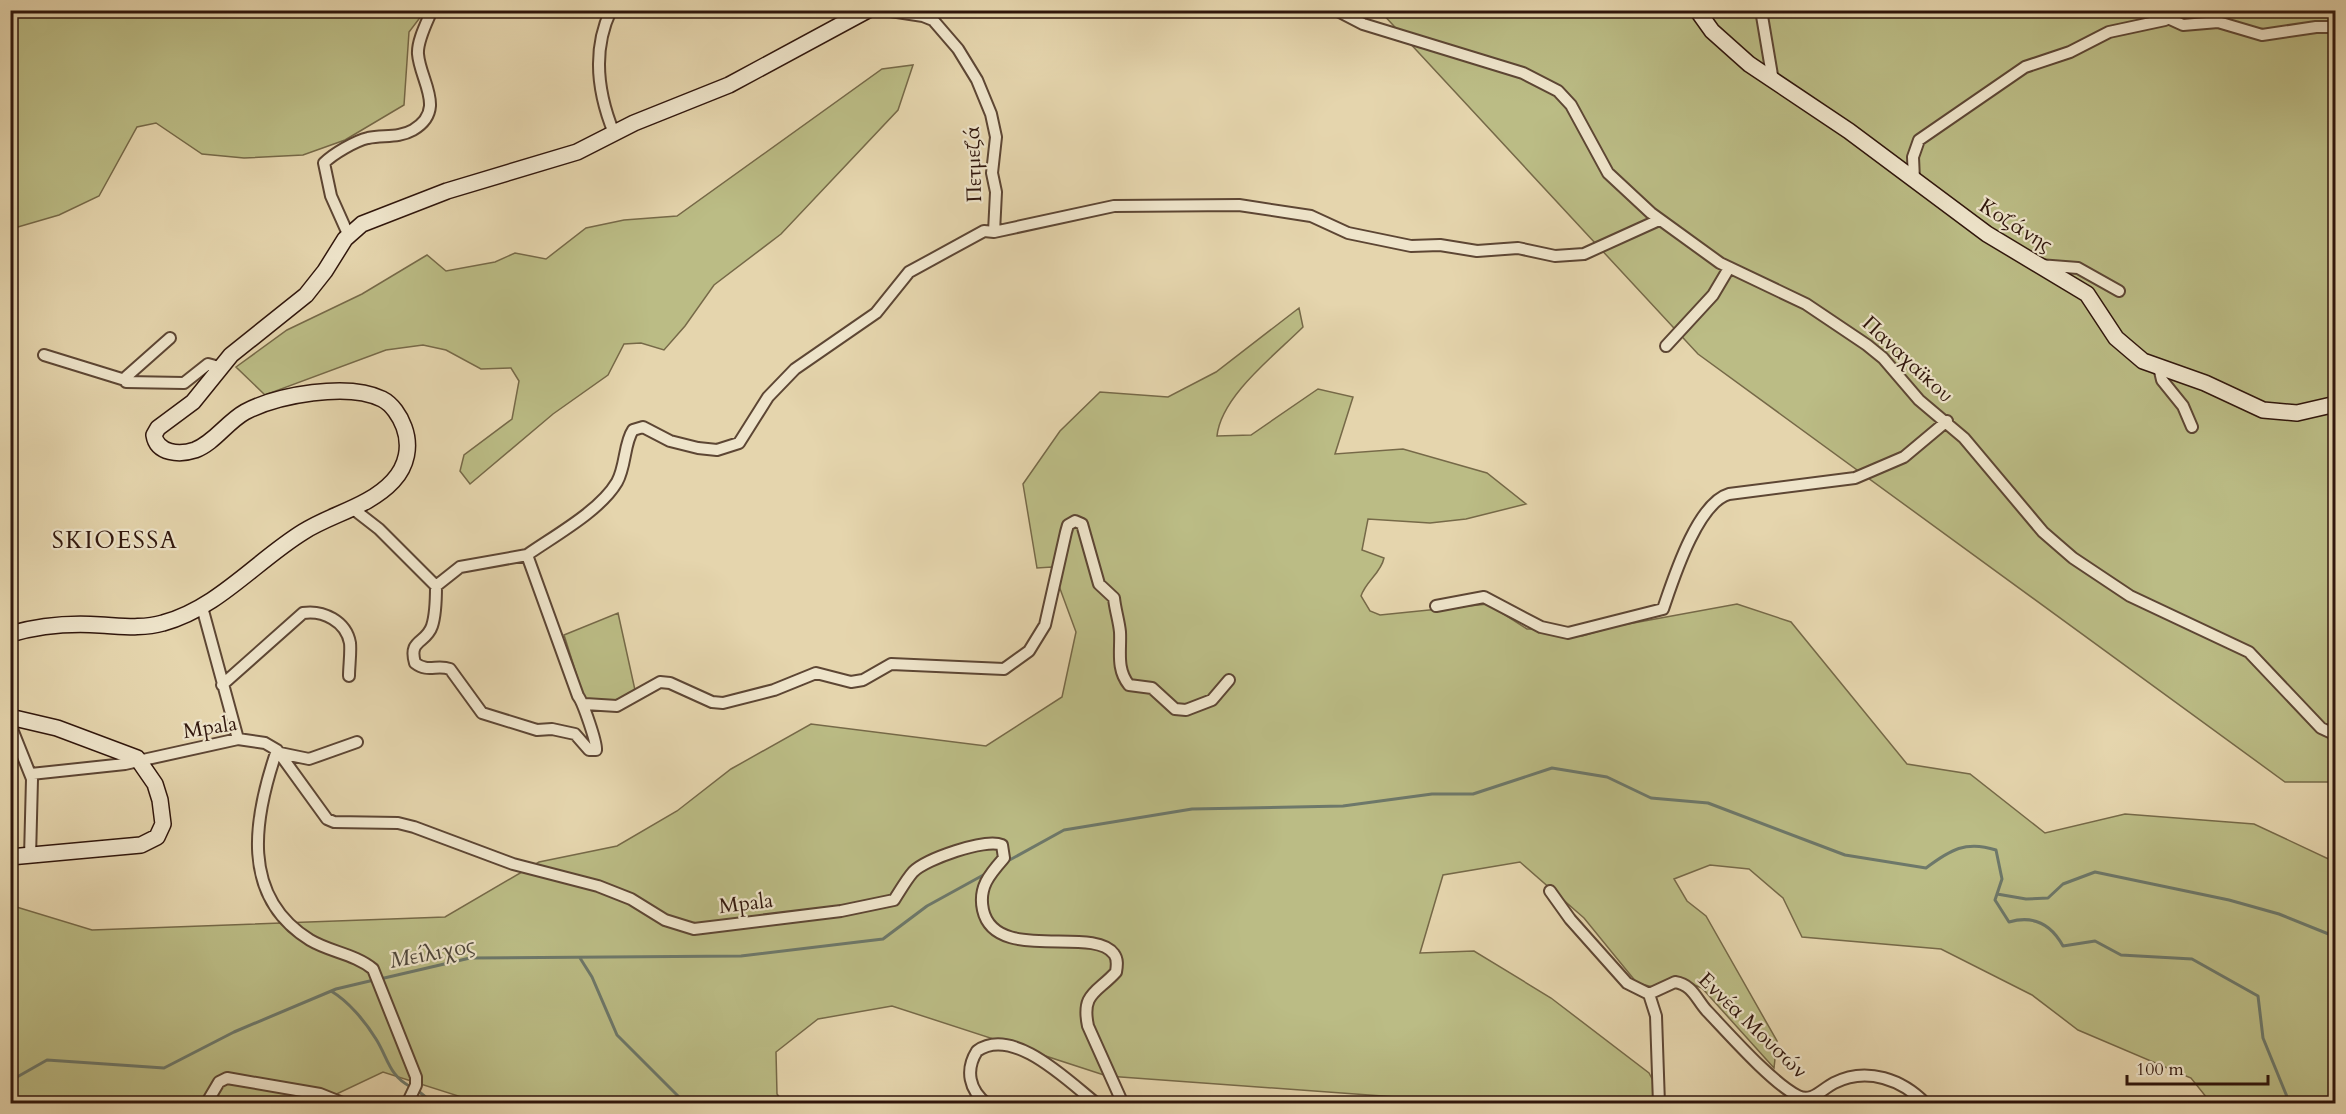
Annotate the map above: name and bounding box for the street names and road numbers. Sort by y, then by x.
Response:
street label: Πετμεζά [958,125,989,203]
street label: Κοζάνης [1973,192,2058,259]
street label: Παναχαϊκου [1856,309,1960,409]
street label: Mpala [181,709,239,746]
street label: Mpala [717,886,775,921]
street label: Εννέα Μουσών [1692,966,1814,1085]

